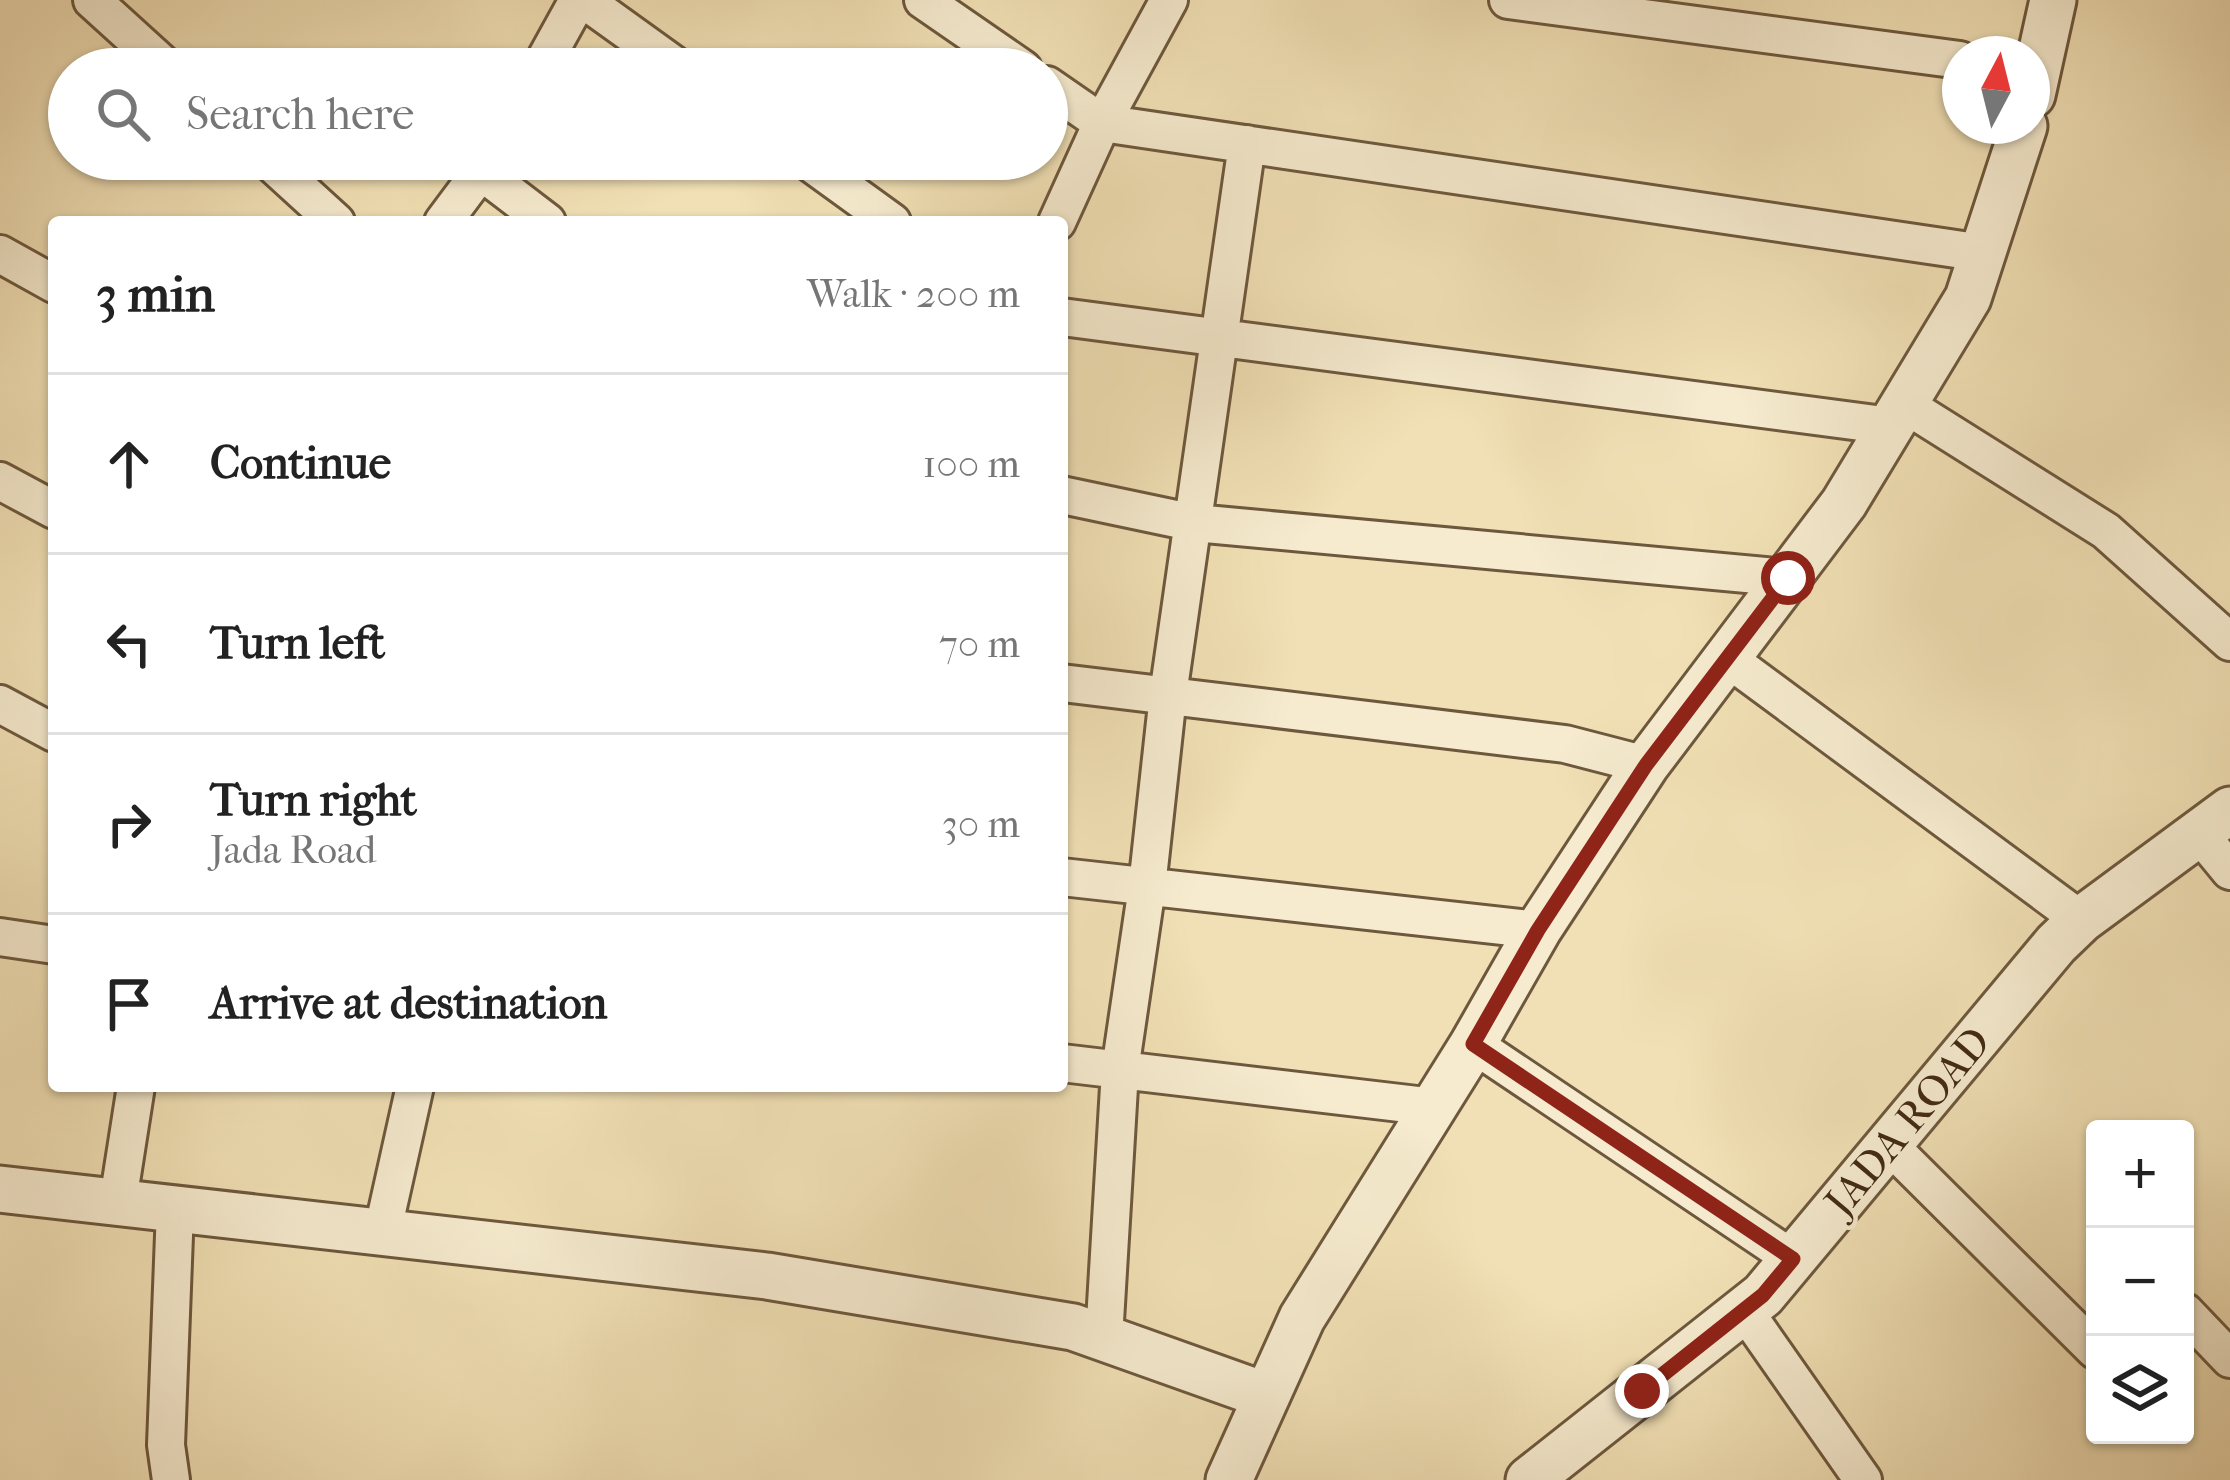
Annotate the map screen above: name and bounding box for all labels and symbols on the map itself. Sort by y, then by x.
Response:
north arrow [1942,36,2050,144]
route start [1761,551,1815,605]
street label: JADA ROAD [1813,1018,2001,1228]
route end [1615,1364,1669,1418]

